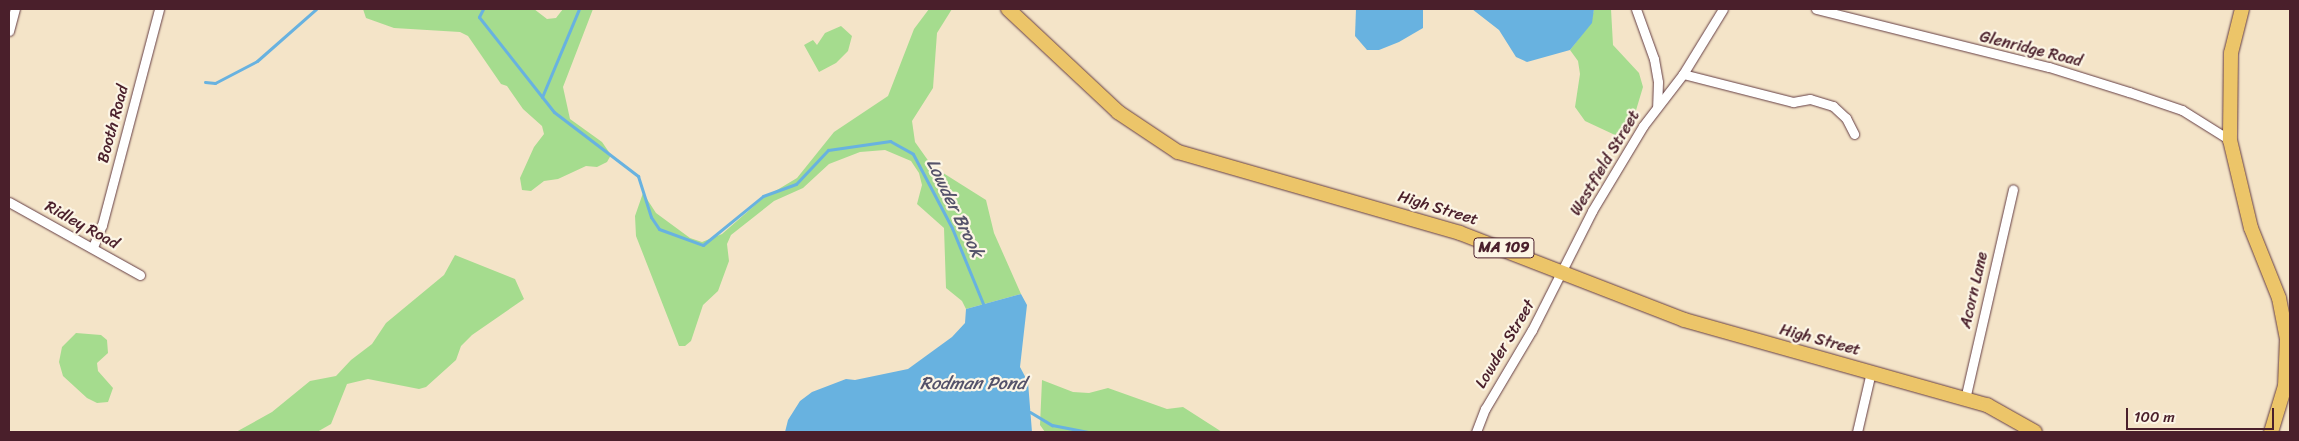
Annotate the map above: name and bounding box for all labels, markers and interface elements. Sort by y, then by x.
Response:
street label: Glenridge Road [1978,27,2084,71]
street label: Booth Road [93,83,133,165]
street label: Westfield Street [1566,107,1644,219]
water label: Lowder Brook [922,155,988,261]
street label: High Street [1396,187,1480,229]
street label: Ridley Road [41,197,123,253]
road number: MA 109 [1473,236,1535,260]
street label: Acorn Lane [1956,250,1992,330]
street label: Lowder Street [1471,296,1539,392]
street label: High Street [1777,320,1863,360]
water label: Rodman Pond [920,372,1026,394]
scale bar [2129,398,2276,430]
text: 100 m [2134,404,2175,430]

